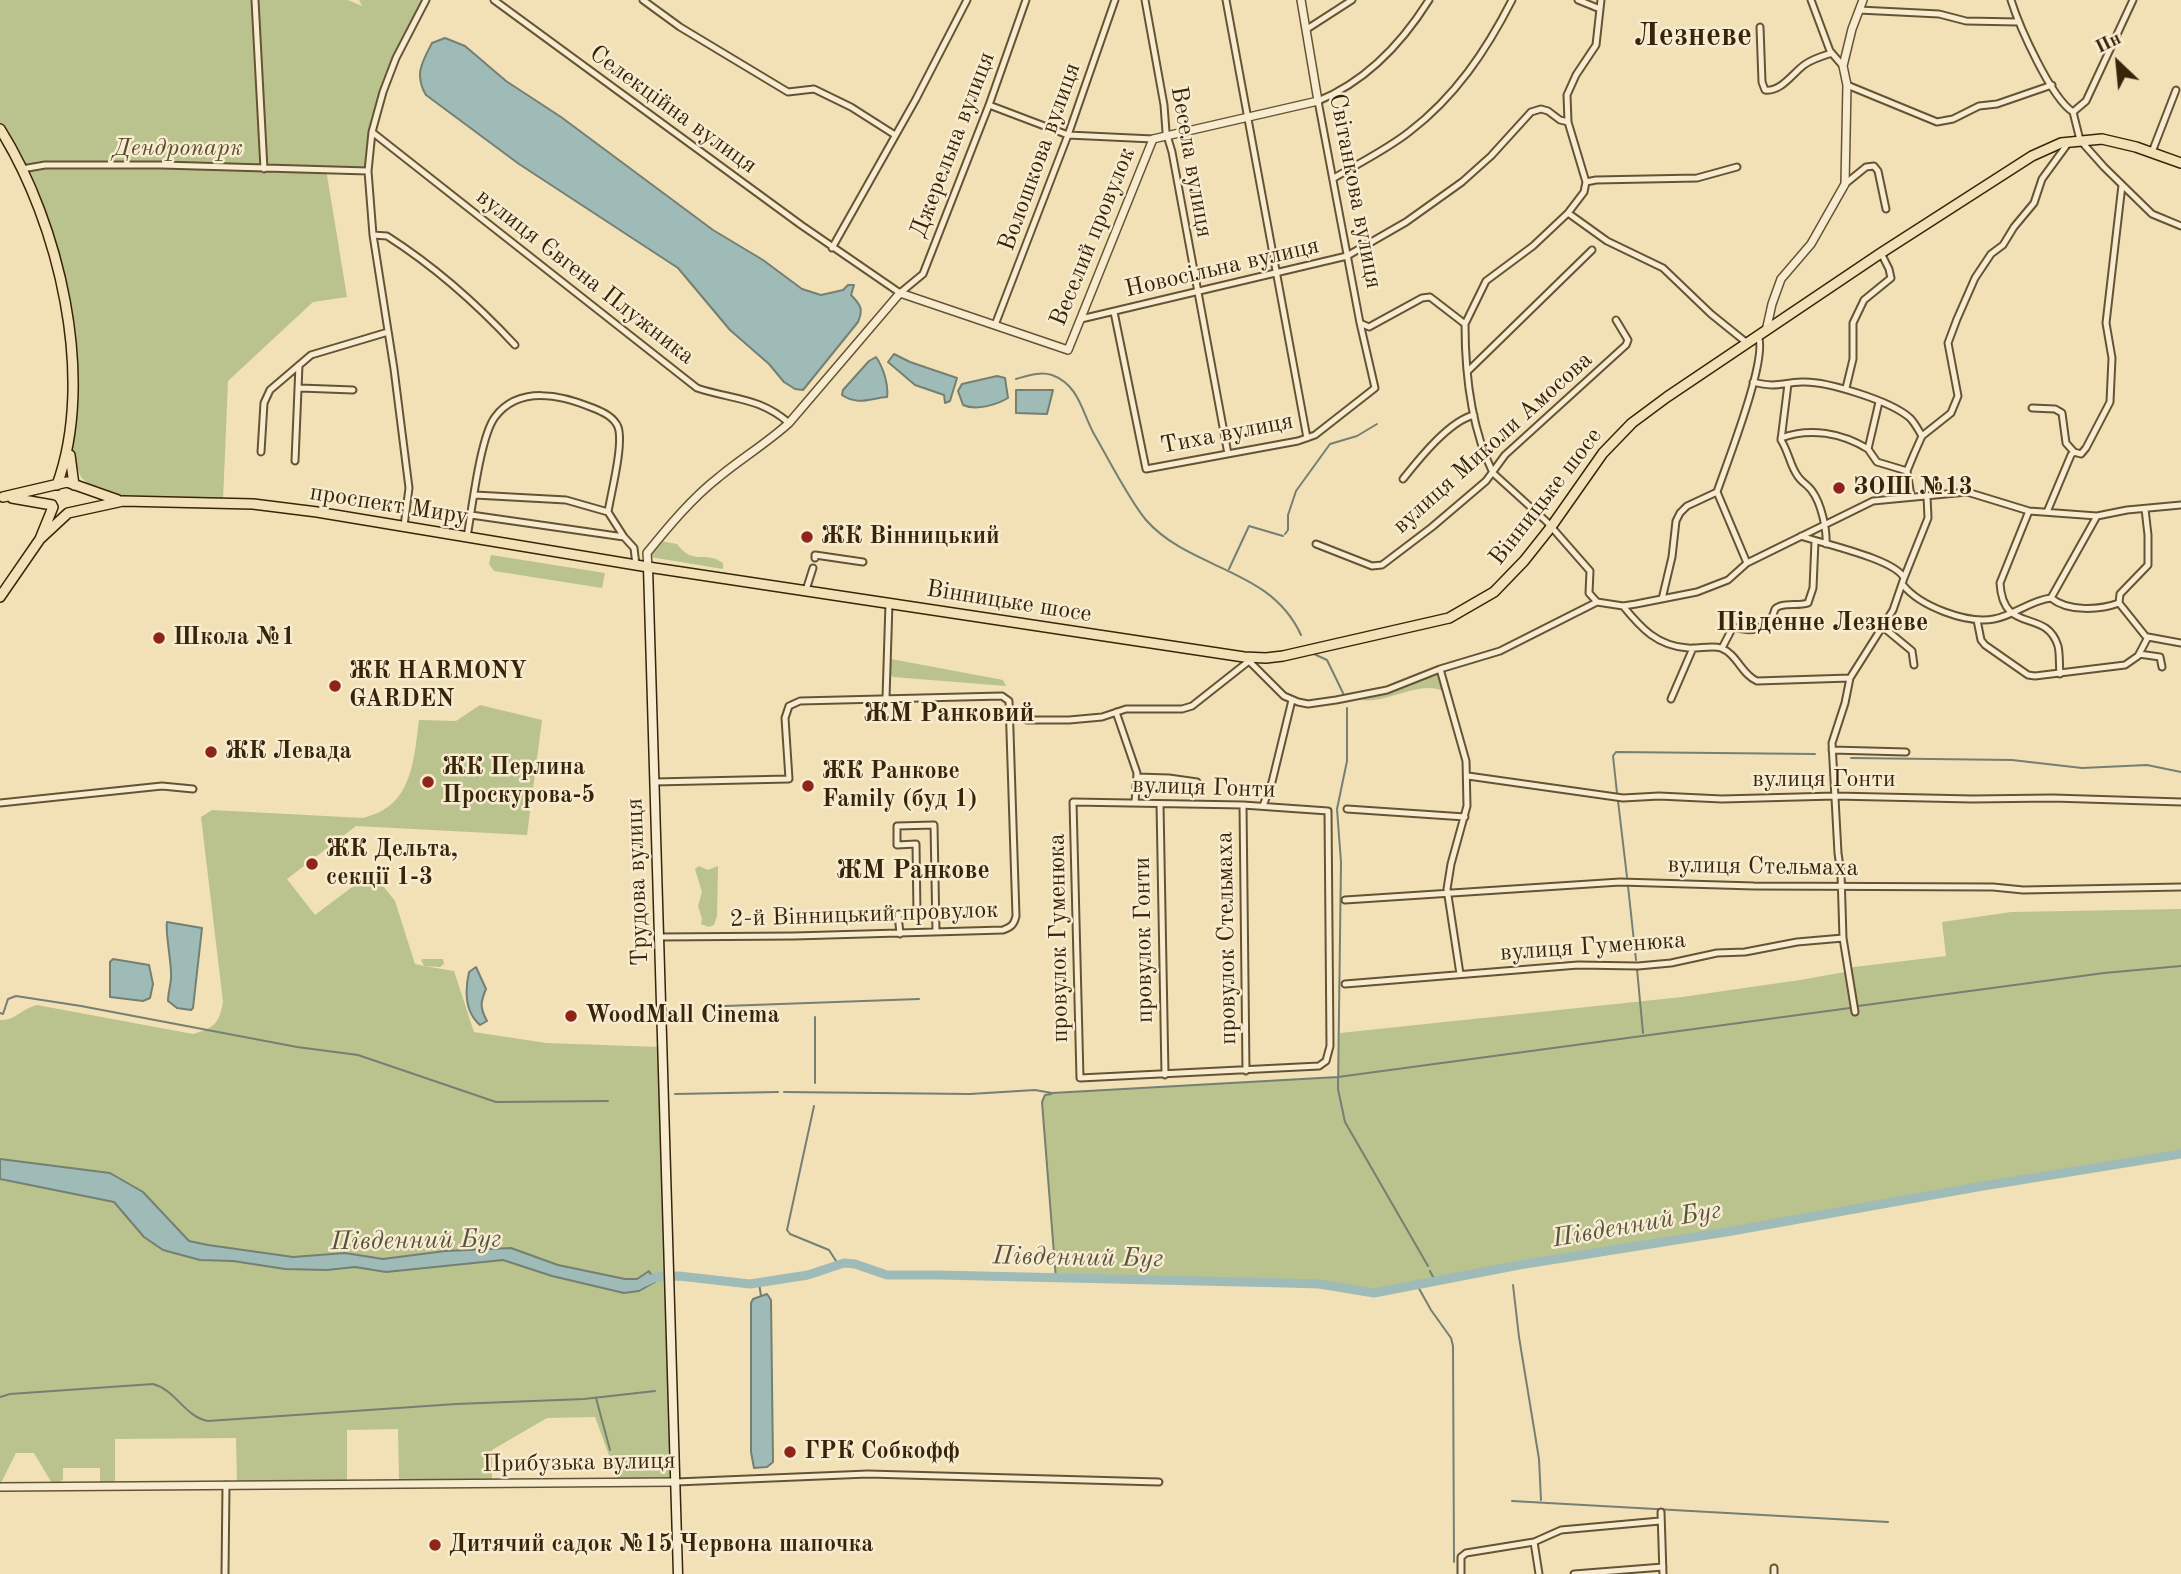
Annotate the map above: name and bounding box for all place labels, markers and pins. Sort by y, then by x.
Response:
place label: ЗОШ №13 [1853,474,1973,502]
marker: ЗОШ №13 [1831,480,1847,496]
place label: ЖК Вінницький [821,523,1000,551]
marker: ЖК Вінницький [799,529,815,545]
place label: Школа №1 [173,624,295,652]
marker: Школа №1 [151,630,167,646]
place label: ЖК HARMONY GARDEN [349,658,527,714]
marker: ЖК HARMONY GARDEN [327,678,343,694]
place label: ЖК Левада [225,738,352,766]
marker: ЖК Левада [203,744,219,760]
place label: ЖК Перлина Проскурова-5 [442,754,595,810]
place label: ЖК Ранкове Family (буд 1) [822,758,977,814]
marker: ЖК Перлина Проскурова-5 [420,774,436,790]
marker: ЖК Ранкове Family (буд 1) [800,778,816,794]
place label: ЖК Дельта, секції 1-3 [326,836,458,892]
marker: ЖК Дельта, секції 1-3 [304,856,320,872]
place label: WoodMall Cinema [585,1002,780,1030]
marker: WoodMall Cinema [563,1008,579,1024]
place label: ГРК Собкофф [804,1438,960,1466]
marker: ГРК Собкофф [782,1444,798,1460]
place label: Дитячий садок №15 Червона шапочка [449,1531,873,1559]
marker: Дитячий садок №15 Червона шапочка [427,1537,443,1553]

